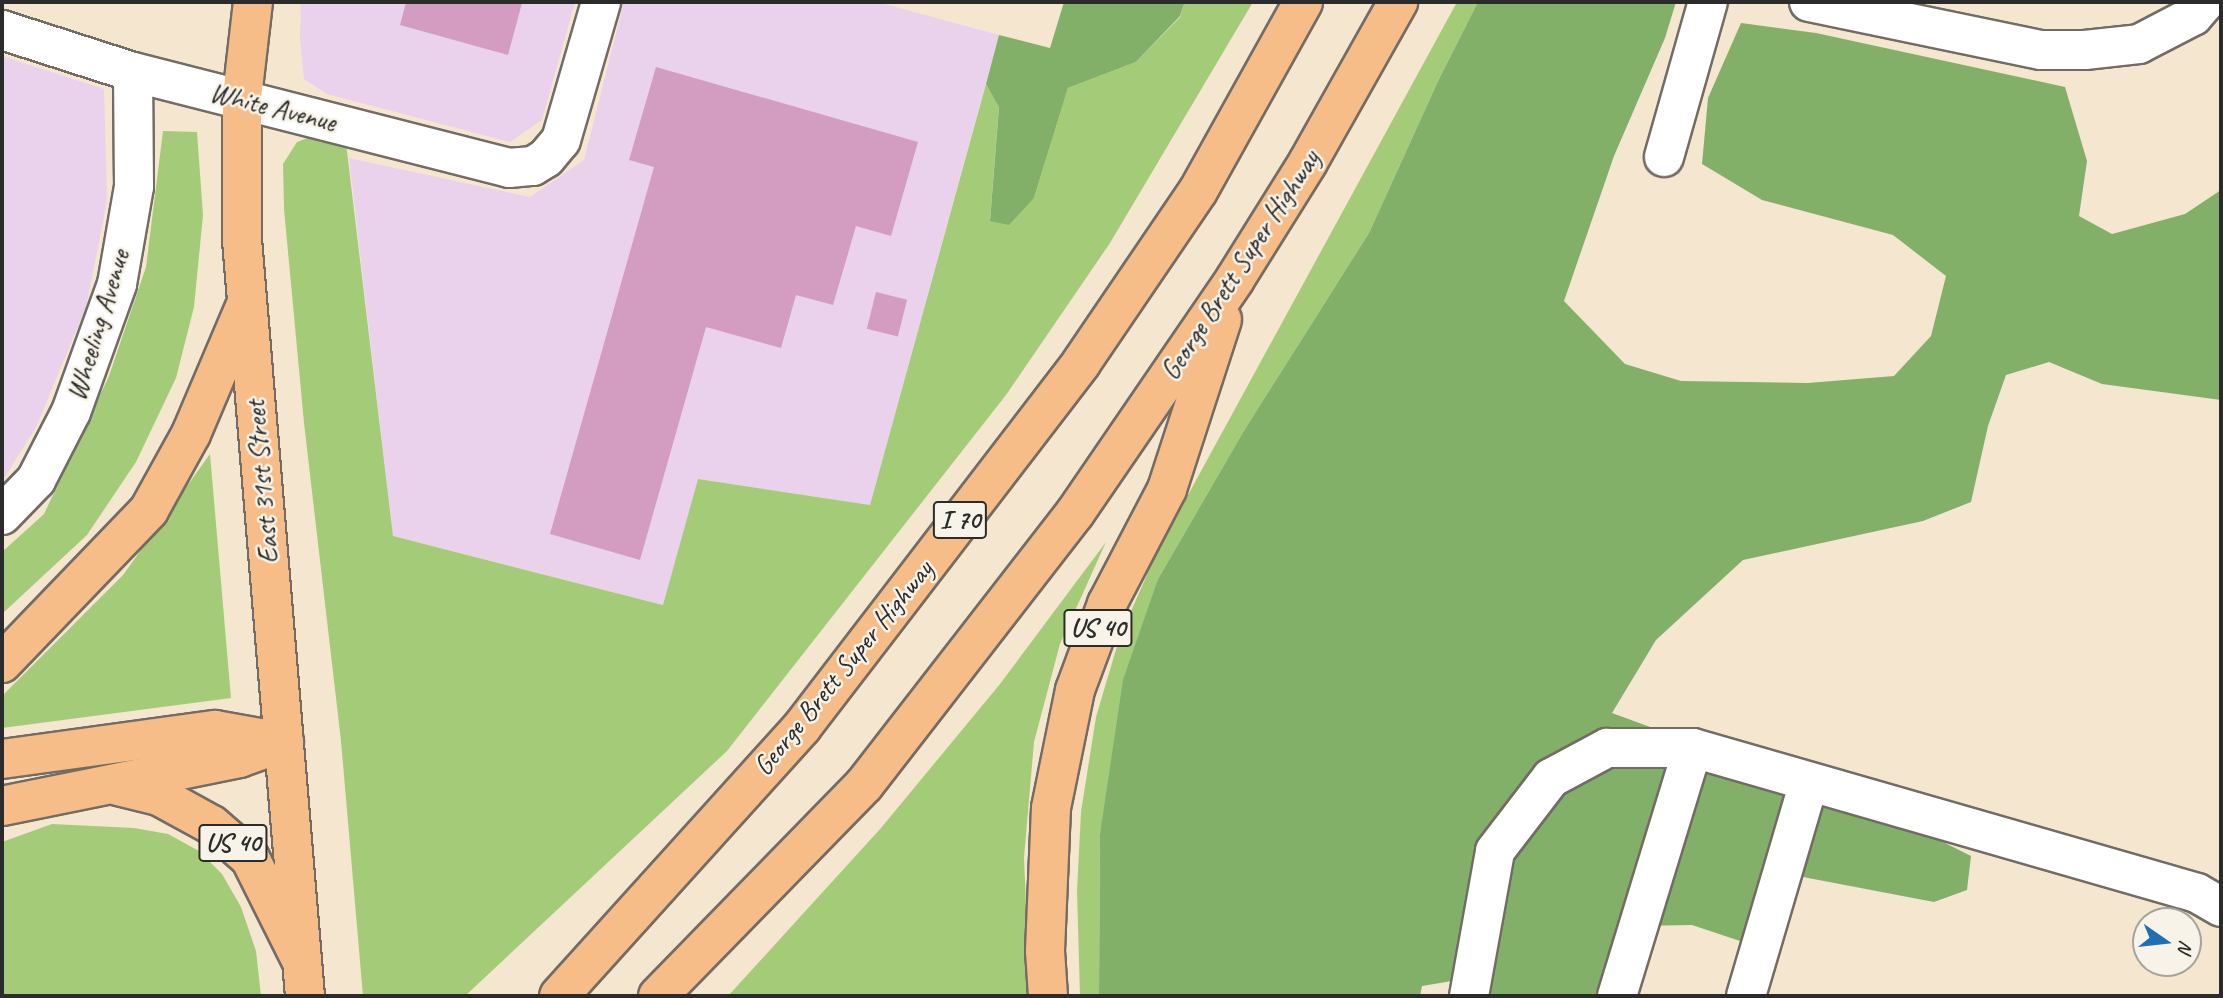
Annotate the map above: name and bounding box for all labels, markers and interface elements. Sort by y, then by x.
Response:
street label: White Avenue [206,75,340,139]
street label: George Brett Super Highway [1153,144,1327,386]
street label: Wheeling Avenue [59,246,137,404]
street label: East 31st Street [238,399,286,565]
road number: I 70 [932,498,988,542]
street label: George Brett Super Highway [746,554,940,782]
road number: US 40 [1063,606,1133,650]
road number: US 40 [198,820,268,866]
north arrow [2132,907,2202,977]
text: N [2172,938,2199,955]

